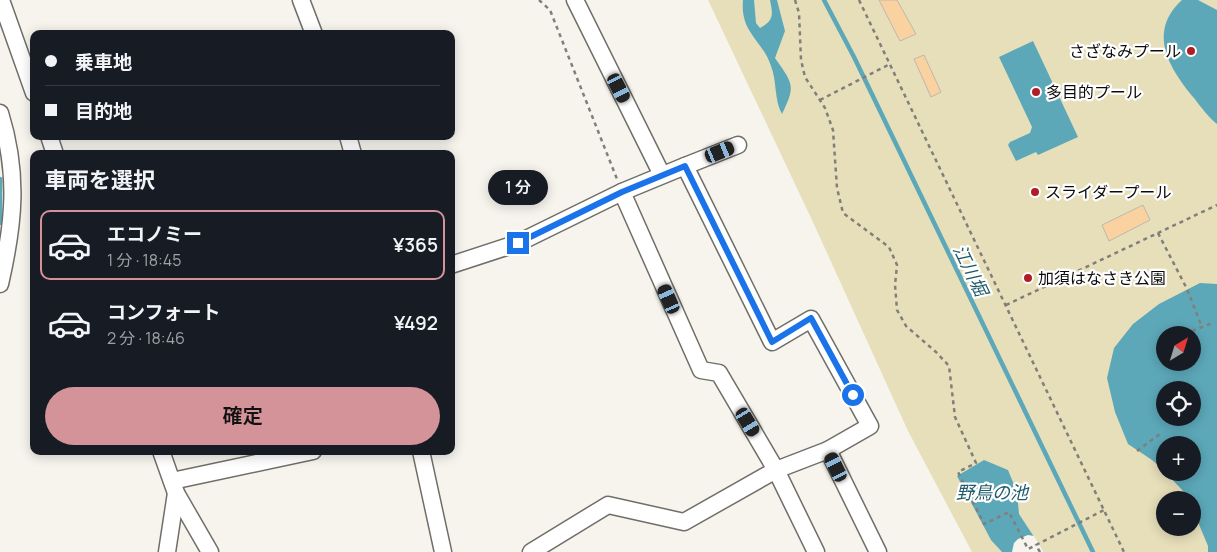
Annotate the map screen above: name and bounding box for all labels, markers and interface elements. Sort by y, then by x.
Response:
place label: さざなみプール [1069,40,1181,62]
marker: さざなみプール [1185,45,1197,57]
text: 乗車地 [75,49,132,75]
car [605,71,632,105]
place label: 多目的プール [1046,81,1142,103]
marker: 多目的プール [1030,86,1042,98]
text: 目的地 [75,98,132,124]
car [703,139,736,165]
text: 車両を選択 [45,165,155,195]
callout: 1 分 [488,170,548,206]
text: 1 分 [505,176,531,198]
place label: スライダープール [1045,181,1171,203]
marker: スライダープール [1029,186,1041,198]
text: エコノミー [107,221,202,247]
icon: car [47,223,92,268]
text: ¥365 [393,232,438,258]
route end [507,232,529,254]
water label: 江川堀 [948,240,995,302]
text: 1 分 · 18:45 [107,249,181,271]
place label: 加須はなさき公園 [1038,267,1166,289]
marker: 加須はなさき公園 [1022,272,1034,284]
car [656,282,681,316]
text: コンフォート [107,299,220,325]
icon: car [47,301,92,346]
text: ¥492 [394,310,438,336]
north arrow [1156,326,1201,371]
map controls [1156,326,1201,536]
text: 2 分 · 18:46 [107,327,185,349]
button: locate [1156,381,1201,426]
route start [842,384,864,406]
button: 確定 [45,387,440,445]
car [733,405,762,439]
button: + [1156,436,1201,481]
car [822,450,849,484]
water label: 野鳥の池 [956,480,1030,504]
button: − [1156,491,1201,536]

